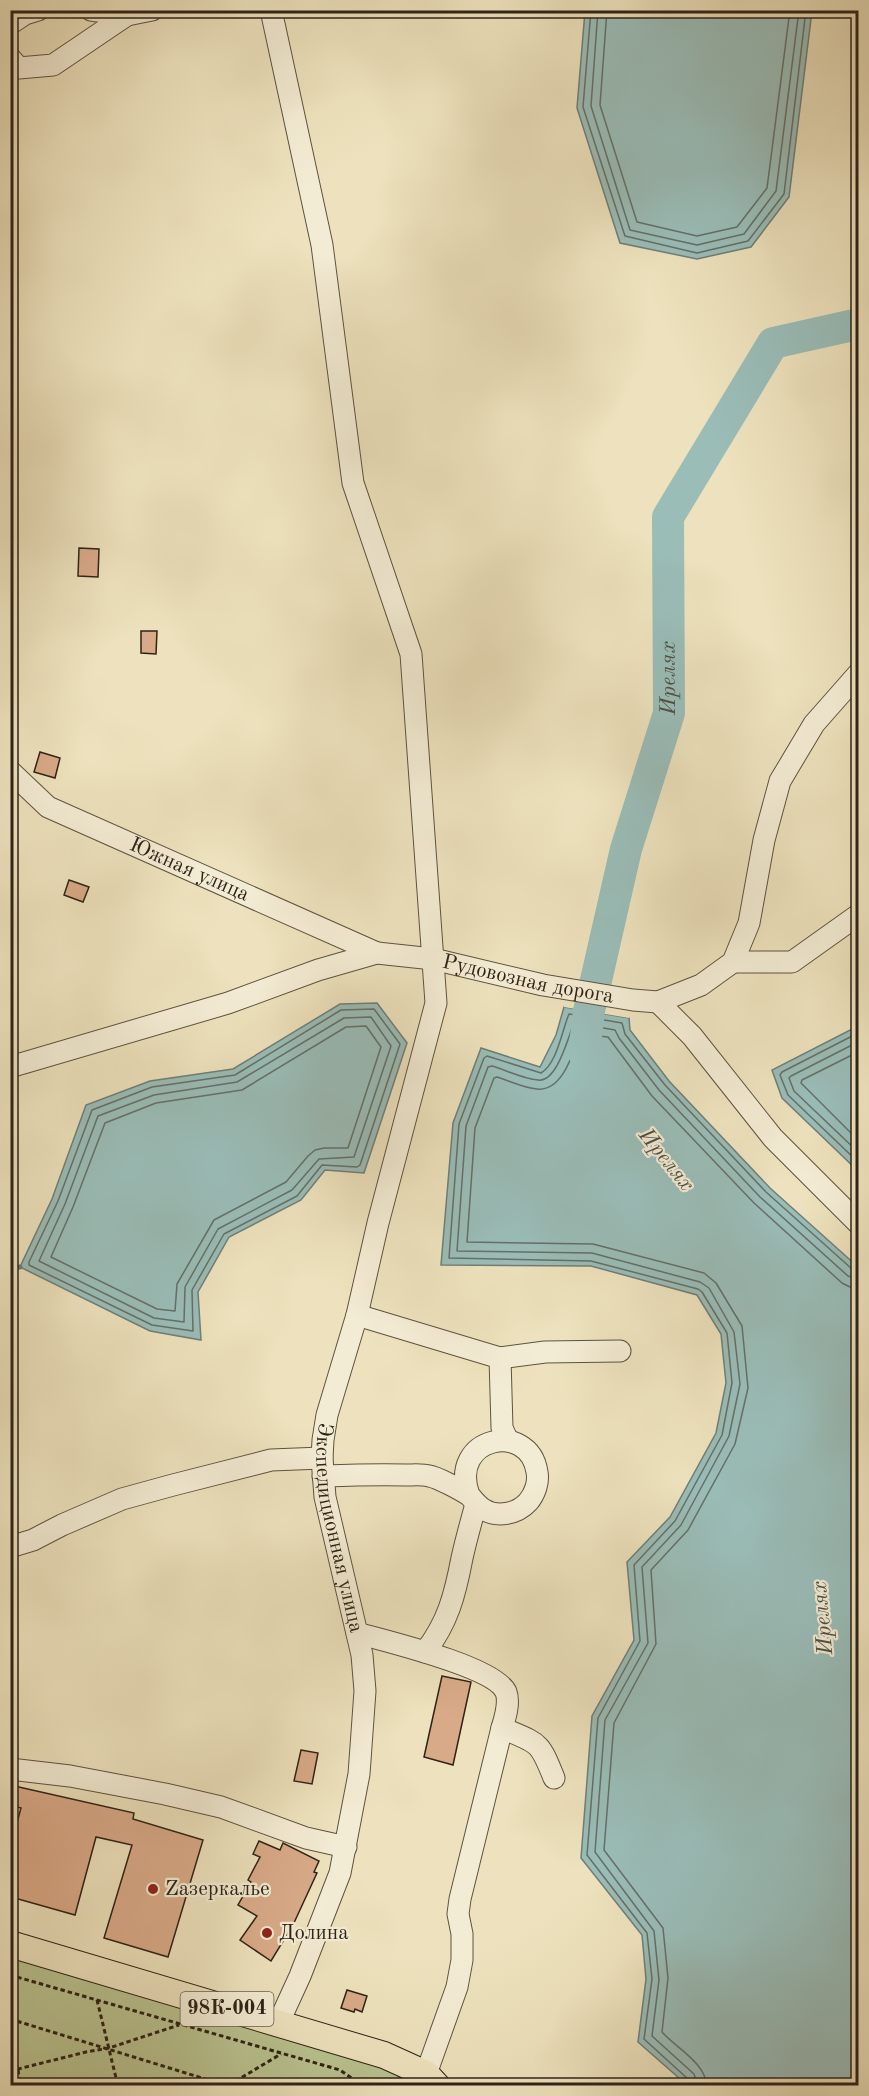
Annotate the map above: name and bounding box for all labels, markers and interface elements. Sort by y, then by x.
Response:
water label: Ирелях [658,641,680,716]
street label: Южная улица [126,834,252,905]
street label: Рудовозная дорога [440,951,615,1007]
water label: Ирелях [633,1123,698,1196]
street label: Экспедиционная улица [311,1421,367,1635]
water label: Ирелях [809,1580,837,1657]
place label: Zазеркалье [165,1879,270,1900]
marker: Zазеркалье [146,1882,160,1896]
place label: Долина [279,1923,349,1944]
marker: Долина [260,1926,274,1940]
road number: 98К-004 [180,1992,274,2026]

